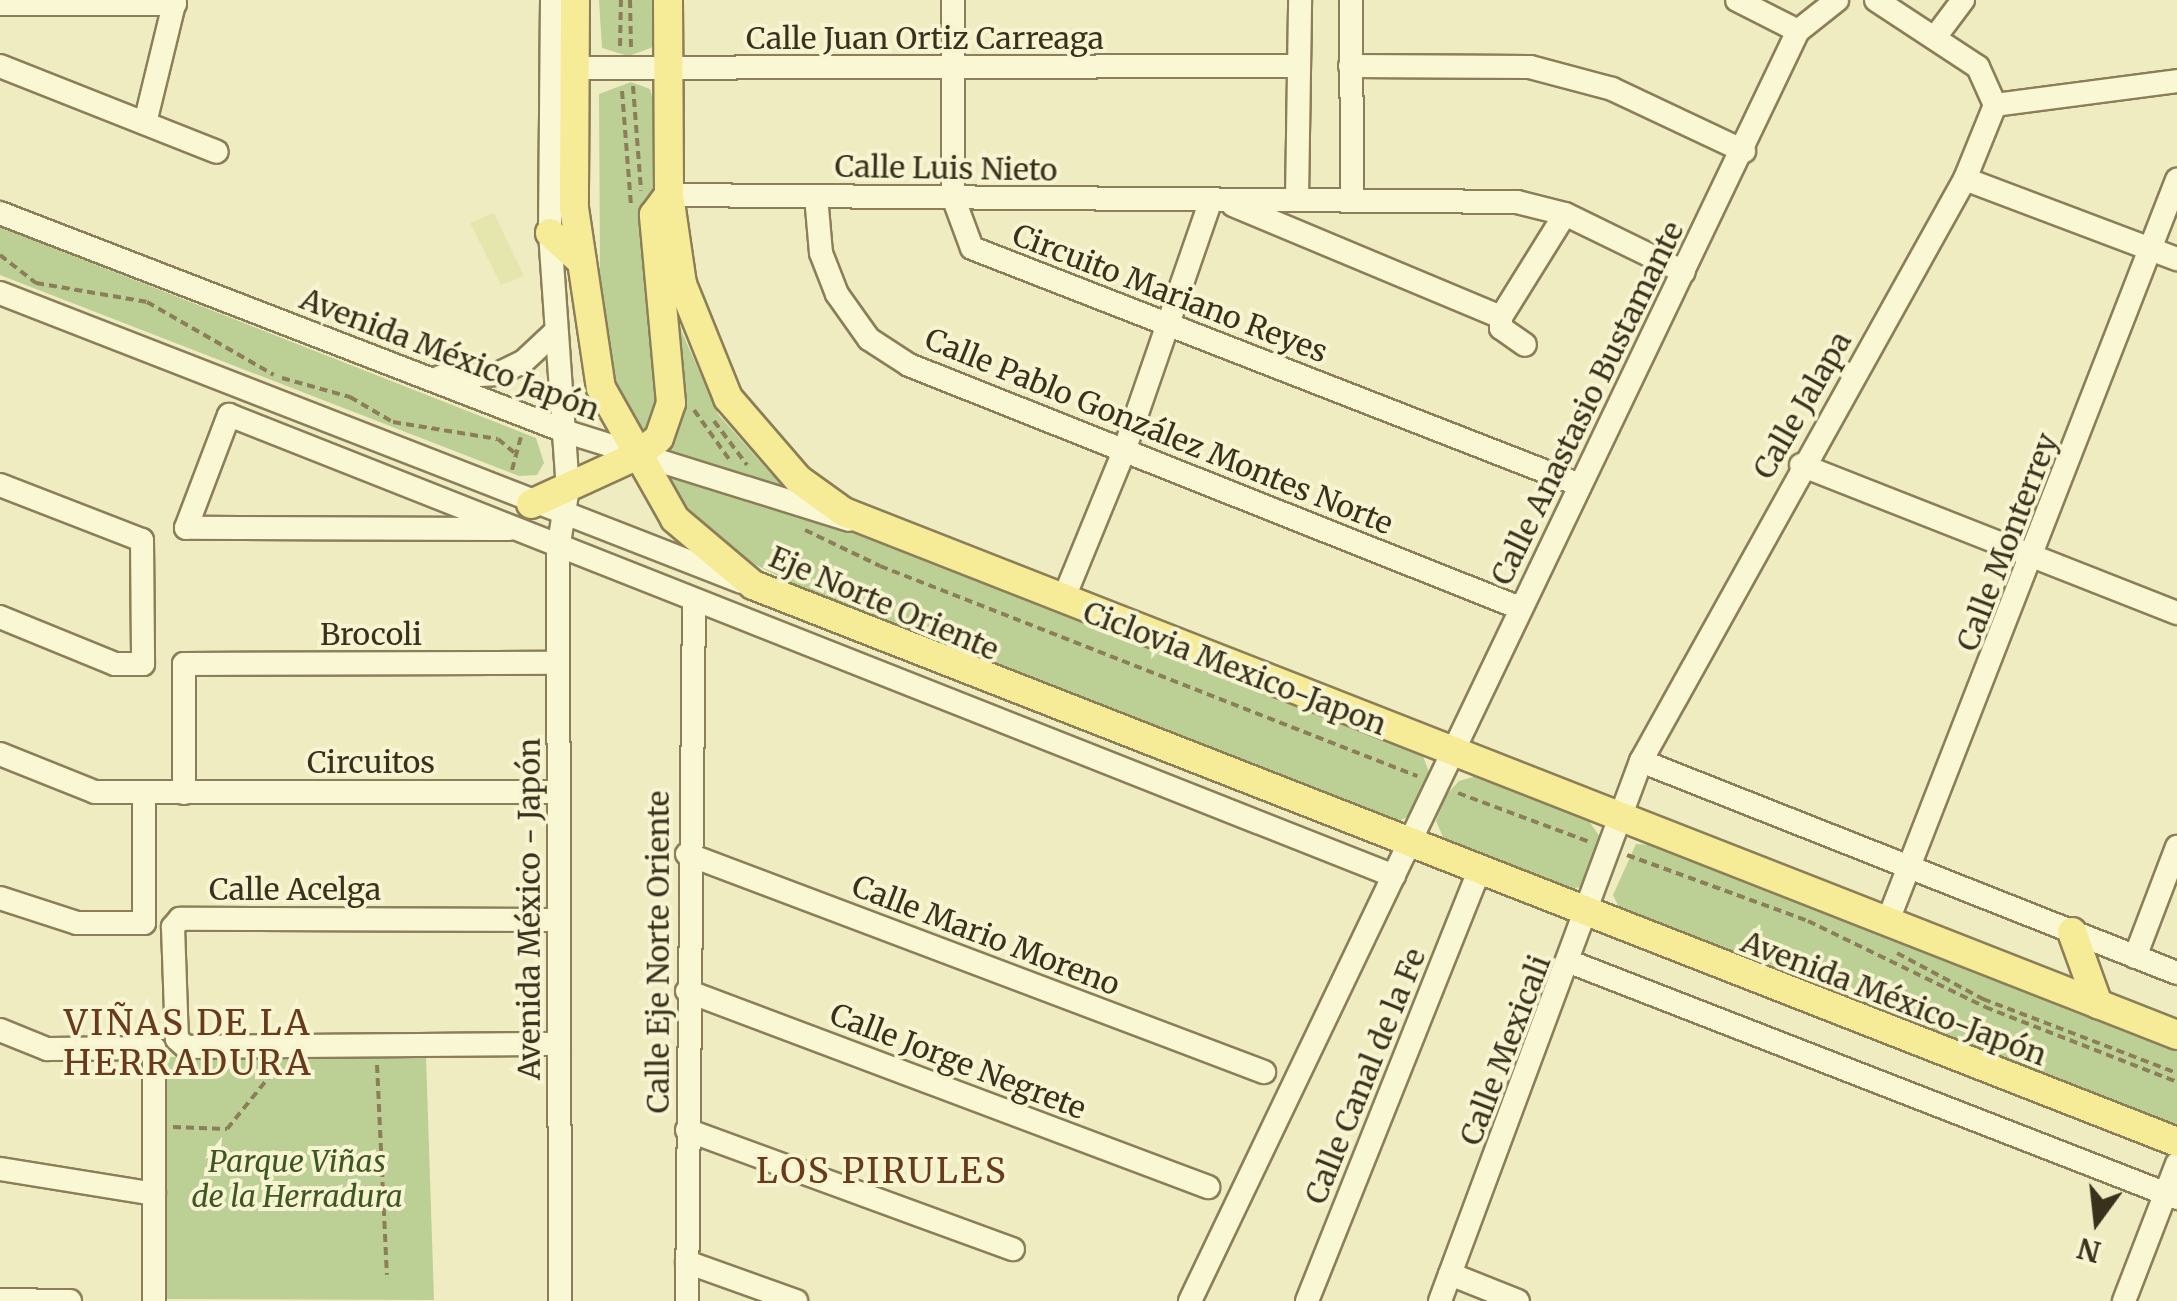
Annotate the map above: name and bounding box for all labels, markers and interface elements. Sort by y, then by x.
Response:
street label: Calle Juan Ortiz Carreaga [746,20,1104,56]
street label: Calle Luis Nieto [834,148,1058,188]
street label: Circuito Mariano Reyes [1008,216,1332,370]
street label: Calle Anastasio Bustamante [1483,216,1691,590]
street label: Avenida México Japón [295,280,605,428]
street label: Calle Pablo González Montes Norte [920,320,1398,542]
street label: Calle Jalapa [1745,325,1859,485]
street label: Calle Monterrey [1949,428,2065,656]
street label: Eje Norte Oriente [764,539,1004,667]
street label: Ciclovia Mexico-Japon [1078,594,1392,742]
street label: Brocoli [320,616,422,652]
street label: Avenida México - Japón [511,738,547,1080]
street label: Circuitos [307,744,435,780]
street label: Calle Eje Norte Oriente [640,791,676,1113]
street label: Calle Mario Moreno [847,867,1125,1003]
street label: Calle Acelga [209,871,381,907]
street label: Avenida México-Japón [1736,923,2052,1073]
street label: Calle Canal de la Fe [1297,943,1433,1209]
street label: Calle Mexicali [1452,950,1558,1150]
street label: Calle Jorge Negrete [825,996,1091,1126]
district label: VIÑAS DE LA HERRADURA [63,1002,313,1084]
park label: Parque Viñas de la Herradura [191,1143,403,1214]
district label: LOS PIRULES [756,1150,1008,1192]
north arrow [2047,1171,2147,1271]
text: N [2074,1230,2105,1270]

